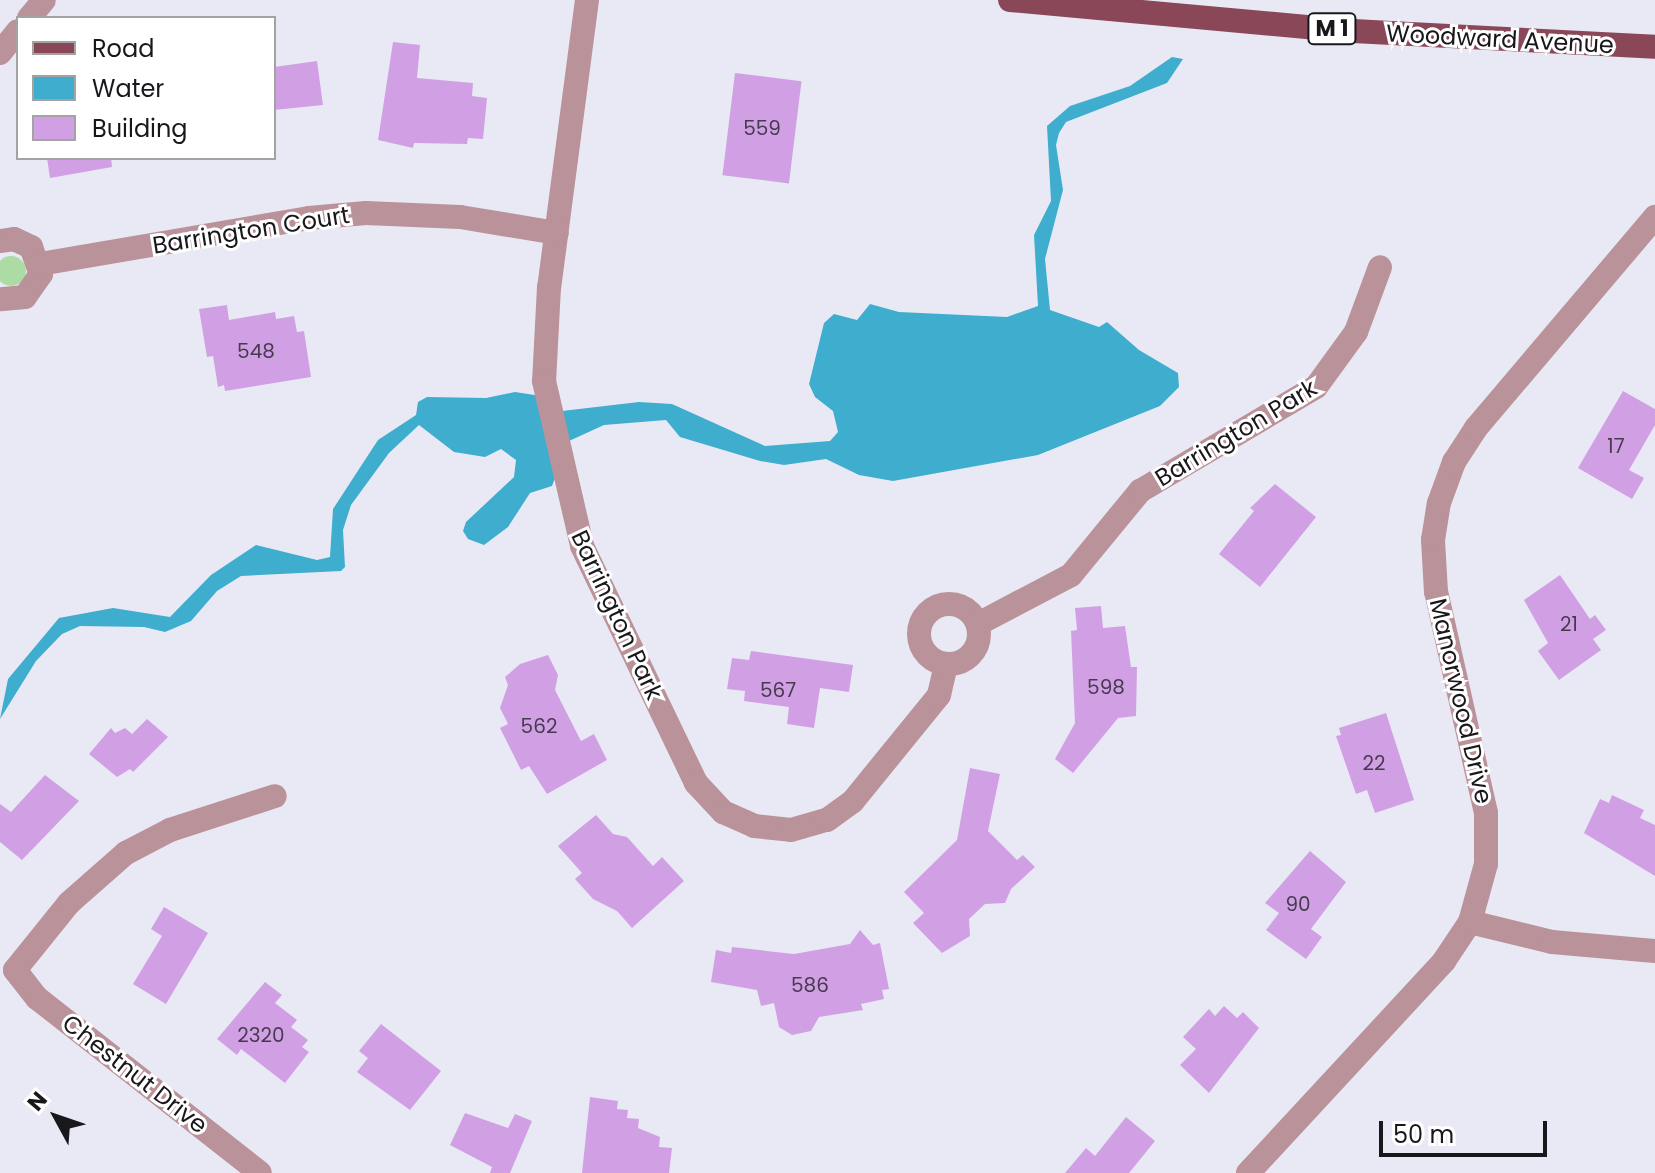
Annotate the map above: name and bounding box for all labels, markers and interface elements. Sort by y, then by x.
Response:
road number: M 1 [1306,11,1358,47]
legend [16,16,276,160]
street label: Woodward Avenue [1385,19,1615,59]
text: Road [92,32,154,65]
text: Water [92,72,164,105]
text: Building [92,112,188,145]
house number: 559 [743,116,781,140]
street label: Barrington Court [150,200,352,260]
house number: 548 [237,339,275,363]
street label: Barrington Park [1150,373,1322,493]
house number: 17 [1607,434,1625,458]
street label: Barrington Park [565,526,669,704]
street label: Manorwood Drive [1423,596,1499,806]
house number: 21 [1560,612,1578,636]
house number: 598 [1087,675,1125,699]
house number: 567 [760,678,796,702]
house number: 562 [521,714,557,738]
house number: 22 [1363,751,1385,775]
house number: 90 [1285,892,1311,916]
house number: 586 [791,973,829,997]
street label: Chestnut Drive [57,1008,213,1140]
house number: 2320 [237,1023,285,1047]
north arrow [16,1077,96,1157]
text: N [20,1085,54,1118]
scale bar [1383,1105,1551,1155]
text: 50 m [1393,1118,1454,1151]

